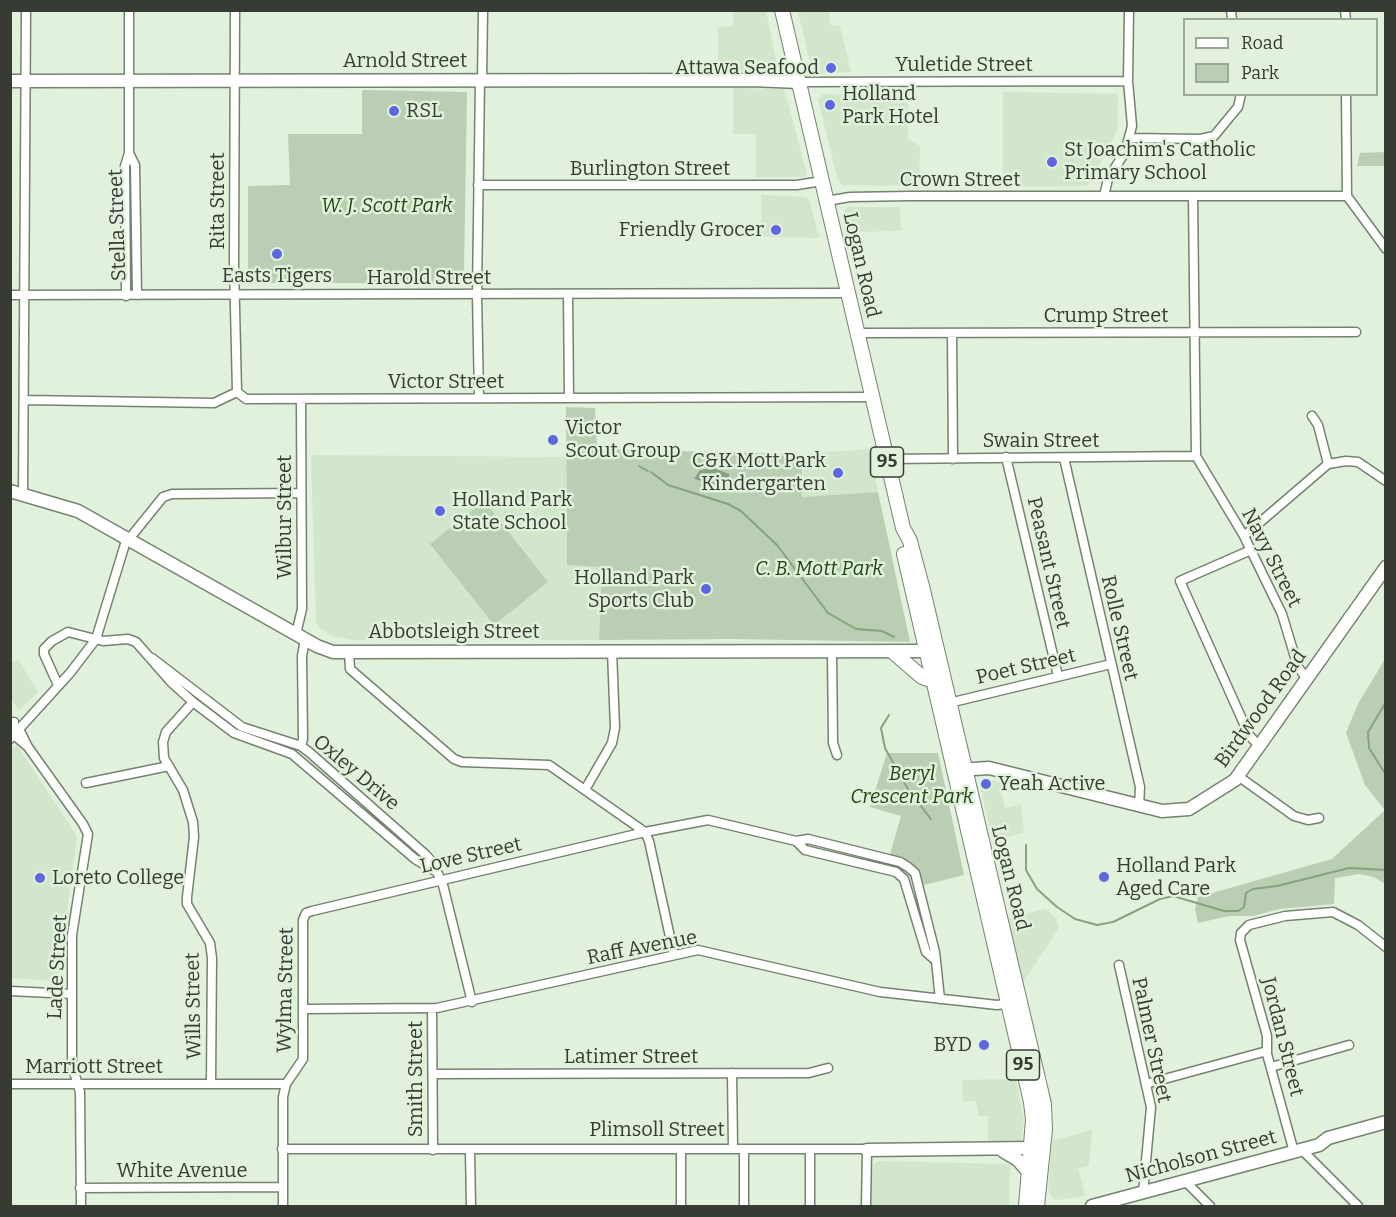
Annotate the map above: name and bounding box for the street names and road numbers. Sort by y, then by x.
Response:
street label: Arnold Street [343,49,467,73]
street label: Yuletide Street [895,53,1033,77]
street label: Rita Street [206,152,230,250]
street label: Burlington Street [570,157,730,181]
street label: Stella Street [104,168,132,282]
street label: Crown Street [900,168,1020,192]
street label: Logan Road [837,210,885,320]
street label: Harold Street [367,266,491,290]
street label: Crump Street [1044,304,1168,328]
street label: Victor Street [388,370,504,394]
street label: Swain Street [983,429,1099,453]
road number: 95 [870,447,904,477]
street label: Wilbur Street [273,455,297,579]
street label: Peasant Street [1021,495,1075,631]
street label: Navy Street [1236,504,1306,612]
street label: Rolle Street [1095,573,1143,683]
street label: Abbotsleigh Street [368,620,540,644]
street label: Poet Street [974,644,1078,690]
street label: Birdwood Road [1210,645,1312,773]
street label: Oxley Drive [308,730,404,816]
street label: Logan Road [985,823,1035,933]
street label: Love Street [418,833,524,879]
street label: Lade Street [43,914,73,1020]
street label: Raff Avenue [585,926,699,970]
street label: Wylma Street [273,927,299,1053]
street label: Wills Street [181,952,207,1060]
street label: Palmer Street [1126,975,1176,1105]
street label: Jordan Street [1256,975,1308,1099]
street label: Smith Street [404,1021,428,1137]
street label: Latimer Street [564,1045,698,1069]
road number: 95 [1006,1050,1040,1080]
street label: Marriott Street [25,1055,163,1079]
street label: Plimsoll Street [589,1118,725,1142]
street label: Nicholson Street [1123,1125,1279,1189]
street label: White Avenue [117,1159,247,1183]

